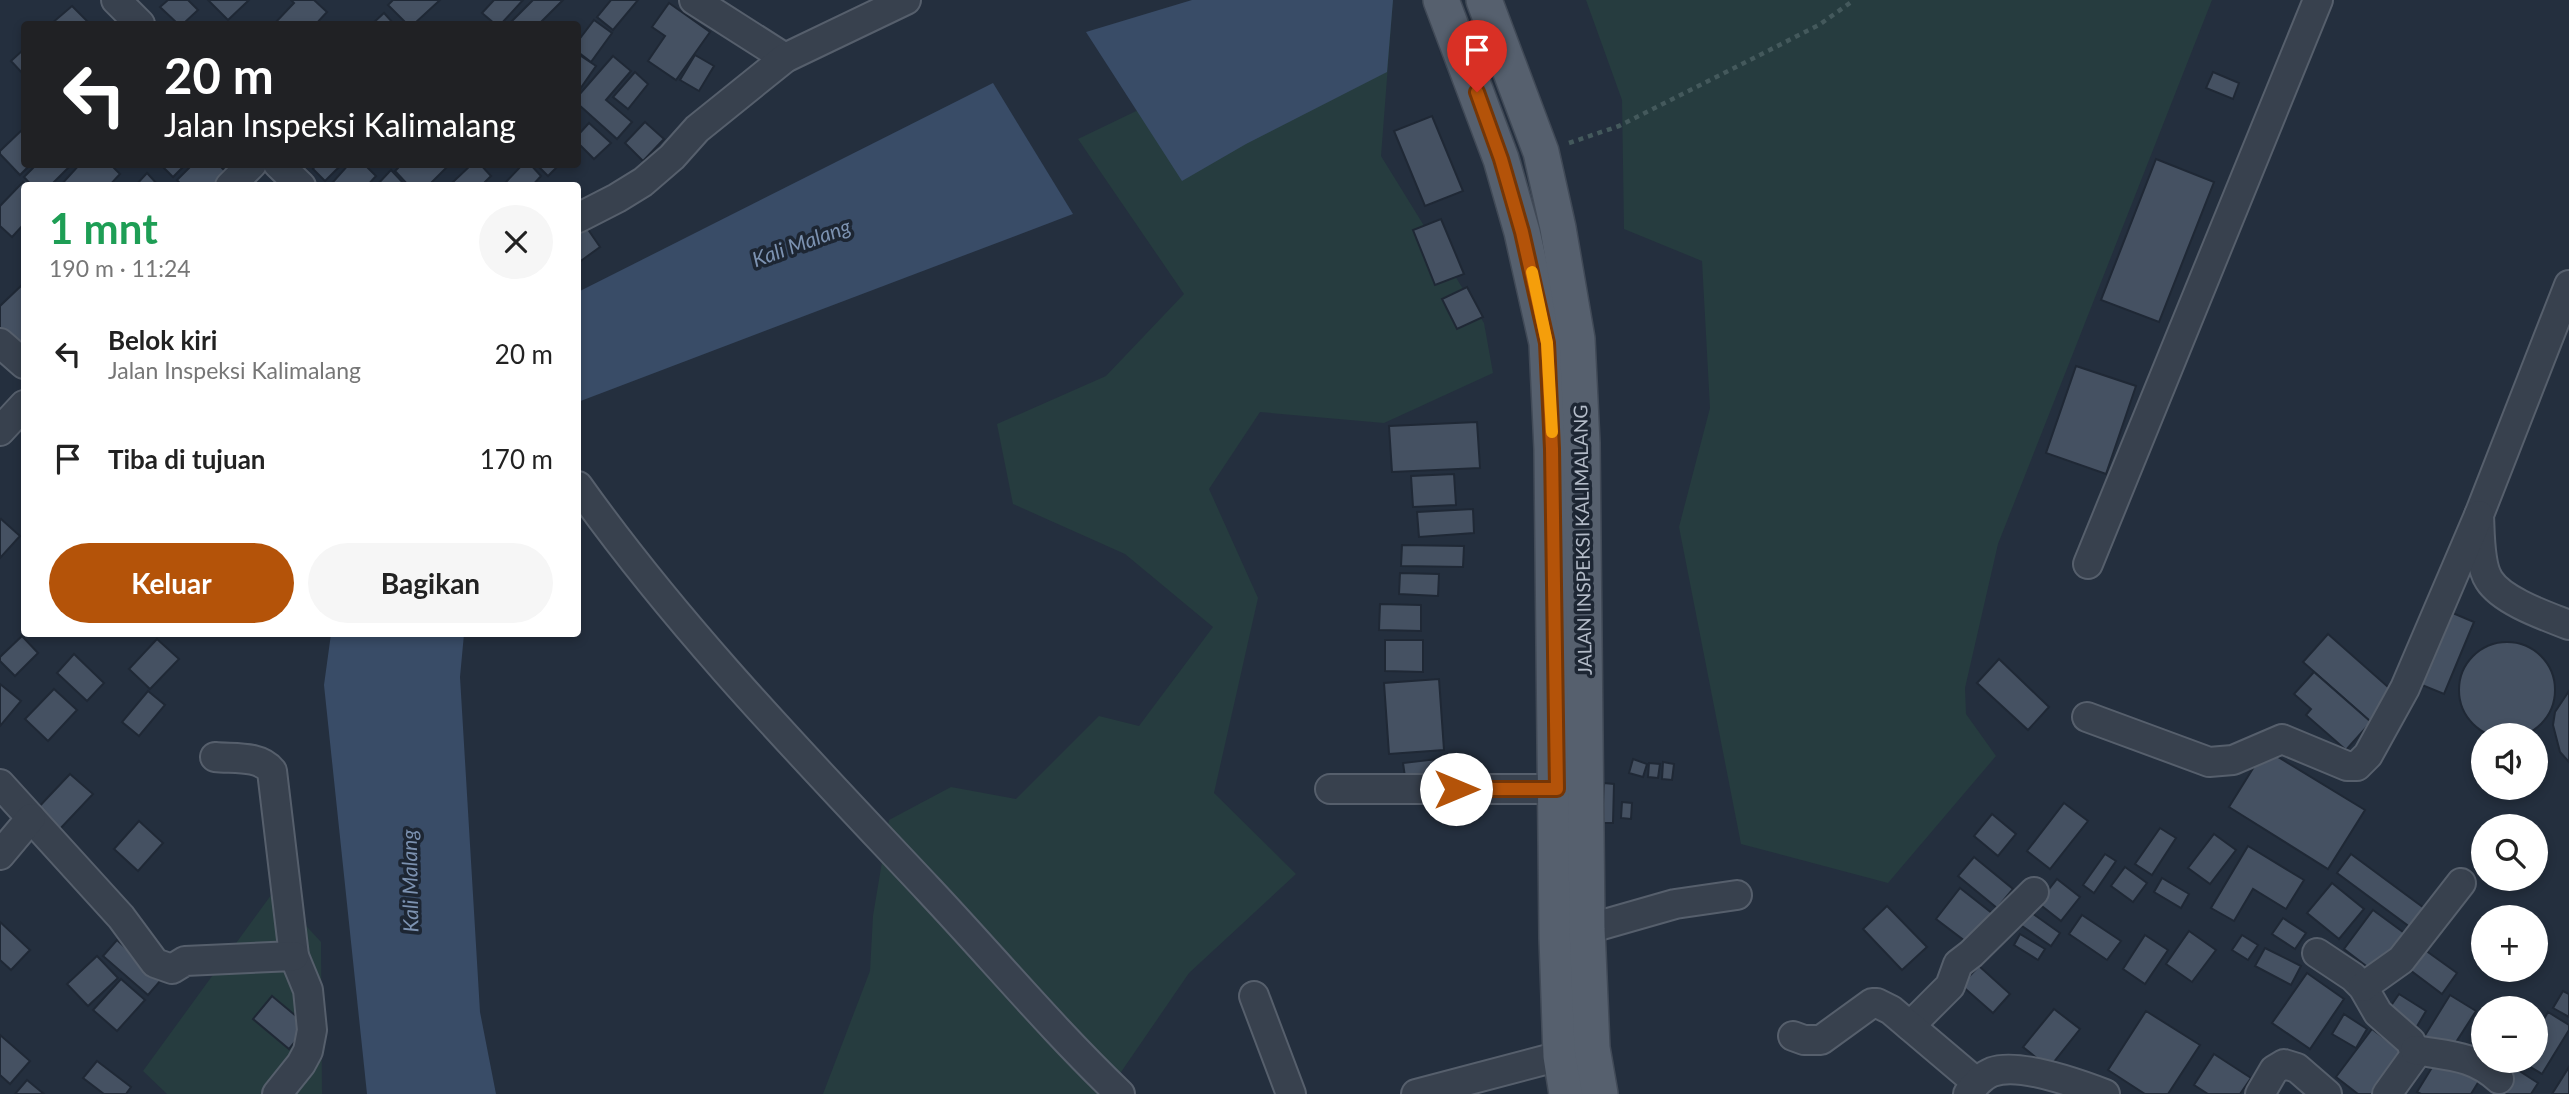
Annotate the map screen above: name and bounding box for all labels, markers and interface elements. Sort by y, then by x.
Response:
pin [1447,20,1507,92]
icon: arrive [1458,31,1496,69]
text: 20 m [164,46,274,104]
icon: left [49,49,140,140]
text: Jalan Inspeksi Kalimalang [164,105,516,144]
text: 1 mnt [49,203,158,253]
button: close [479,205,553,279]
water label: Kali Malang [748,212,854,271]
text: 190 m · 11:24 [49,254,191,282]
text: Belok kiri [108,324,217,356]
icon: left [49,335,87,373]
text: 20 m [495,338,553,370]
text: Jalan Inspeksi Kalimalang [108,356,361,384]
street label: JALAN INSPEKSI KALIMALANG [1568,405,1596,675]
icon: arrive [49,440,87,478]
text: Tiba di tujuan [108,443,266,475]
text: 170 m [480,443,553,475]
button: Keluar [49,543,294,623]
button: Bagikan [308,543,553,623]
map controls [2471,723,2548,1073]
button: sound [2471,723,2548,800]
position arrow [1419,752,1493,826]
button: search [2471,814,2548,891]
water label: Kali Malang [396,829,422,933]
button: + [2471,905,2548,982]
button: − [2471,996,2548,1073]

